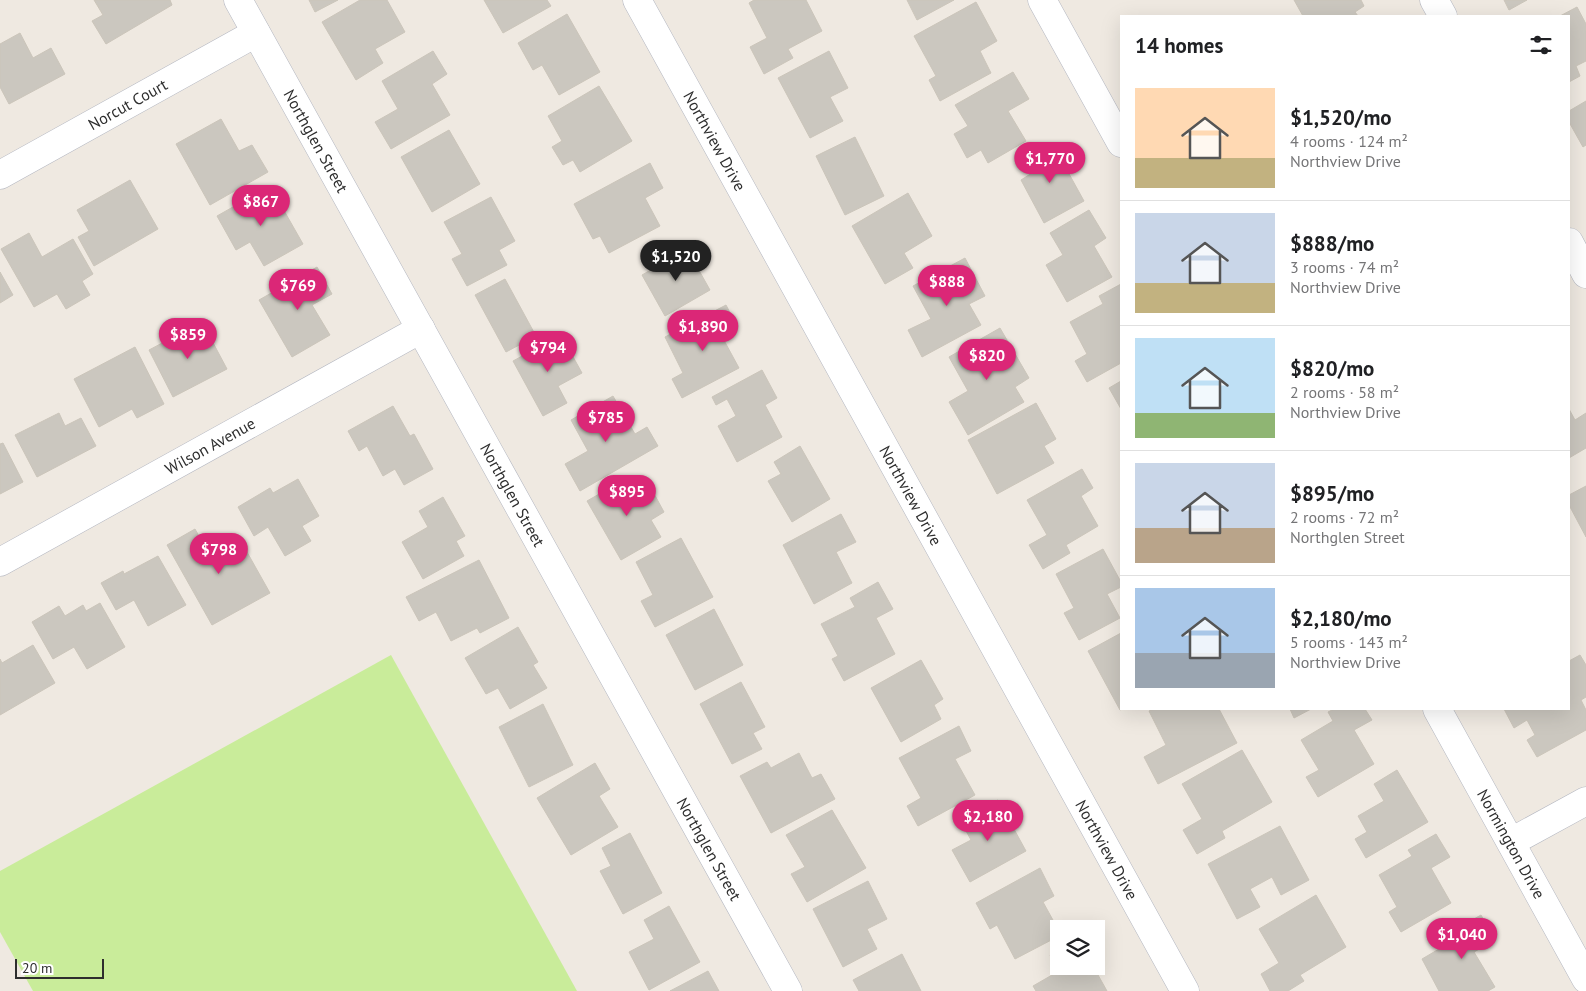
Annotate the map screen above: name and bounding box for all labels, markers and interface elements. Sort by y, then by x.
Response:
icon: filters [1527,31,1555,59]
text: 14 homes [1135,32,1223,59]
street label: Norcut Court [85,74,171,134]
street label: Northglen Street [280,86,353,196]
street label: Northview Drive [679,87,751,194]
text: $1,520/mo [1290,104,1392,131]
icon: home [1175,108,1235,168]
text: 4 rooms · 124 m² [1290,131,1408,151]
pin: $1,770 [1009,142,1091,184]
text: $1,770 [1025,148,1075,168]
text: Northview Drive [1290,151,1401,171]
pin: $867 [231,184,291,227]
text: $867 [243,191,279,211]
text: $888/mo [1290,230,1374,257]
icon: home [1175,233,1235,293]
pin: $1,520 [635,240,717,282]
text: $1,520 [651,246,701,266]
text: 3 rooms · 74 m² [1290,257,1399,277]
pin: $888 [917,264,977,307]
pin: $769 [268,268,328,311]
text: $888 [929,271,965,291]
text: $769 [280,275,316,295]
text: Northview Drive [1290,277,1401,297]
pin: $1,890 [662,310,744,352]
text: $1,890 [678,316,728,336]
pin: $859 [158,318,218,360]
text: $859 [170,324,206,344]
pin: $794 [518,330,578,373]
text: $794 [530,337,566,357]
pin: $820 [957,338,1017,381]
text: $820 [969,345,1005,365]
text: $820/mo [1290,355,1374,382]
icon: home [1175,358,1235,418]
text: 2 rooms · 58 m² [1290,382,1399,402]
pin: $785 [576,400,636,443]
text: Northview Drive [1290,402,1401,422]
text: $785 [588,407,624,427]
street label: Wilson Avenue [161,413,259,479]
street label: Northglen Street [476,440,550,550]
street label: Northview Drive [875,442,947,549]
pin: $895 [597,474,657,517]
text: $895/mo [1290,480,1374,507]
text: $895 [609,481,645,501]
icon: home [1175,483,1235,543]
text: 2 rooms · 72 m² [1290,507,1399,527]
text: Northglen Street [1290,527,1405,547]
pin: $798 [189,532,249,575]
text: $798 [201,539,237,559]
text: $2,180/mo [1290,605,1392,632]
icon: home [1175,608,1235,668]
text: 5 rooms · 143 m² [1290,632,1408,652]
text: Northview Drive [1290,652,1401,672]
street label: Normington Drive [1473,785,1550,902]
street label: Northglen Street [673,794,746,905]
street label: Northview Drive [1071,796,1143,903]
pin: $2,180 [947,800,1029,842]
text: $2,180 [963,806,1013,826]
pin: $1,040 [1421,918,1503,960]
map controls [1050,920,1105,975]
button: layers [1050,920,1105,975]
text: $1,040 [1437,924,1487,944]
scale bar [15,956,104,979]
text: 20 m [22,959,52,977]

